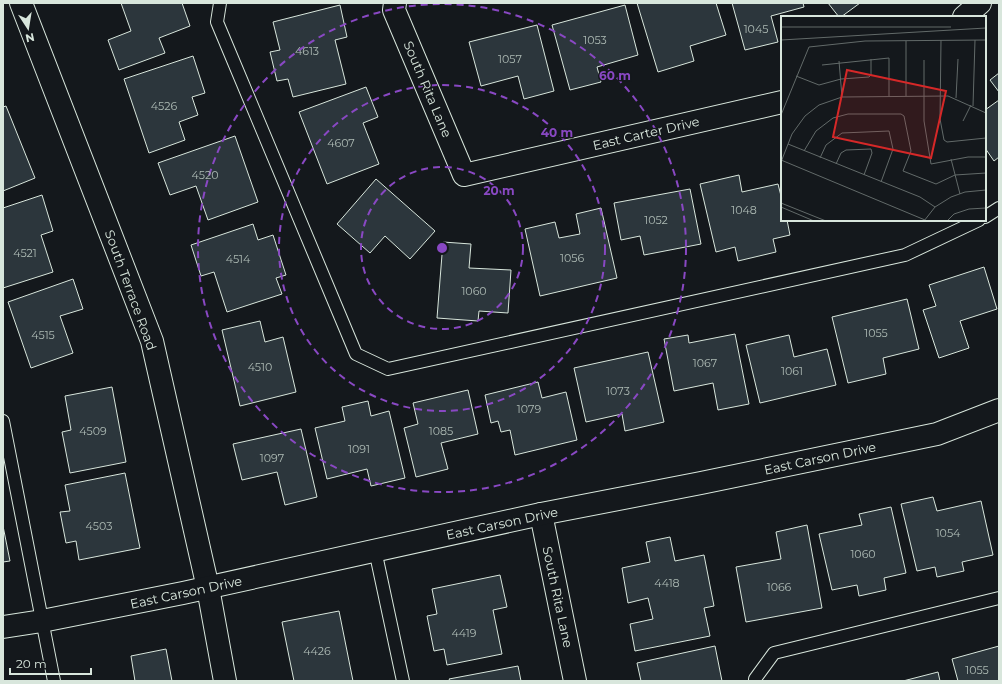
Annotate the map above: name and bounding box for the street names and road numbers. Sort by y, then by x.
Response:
street label: South Rita Lane [400,38,456,140]
street label: East Carter Drive [591,113,701,153]
street label: South Terrace Road [102,228,160,352]
street label: East Carson Drive [763,438,878,478]
street label: East Carson Drive [445,503,560,543]
street label: South Rita Lane [539,545,577,649]
street label: East Carson Drive [129,572,244,612]

